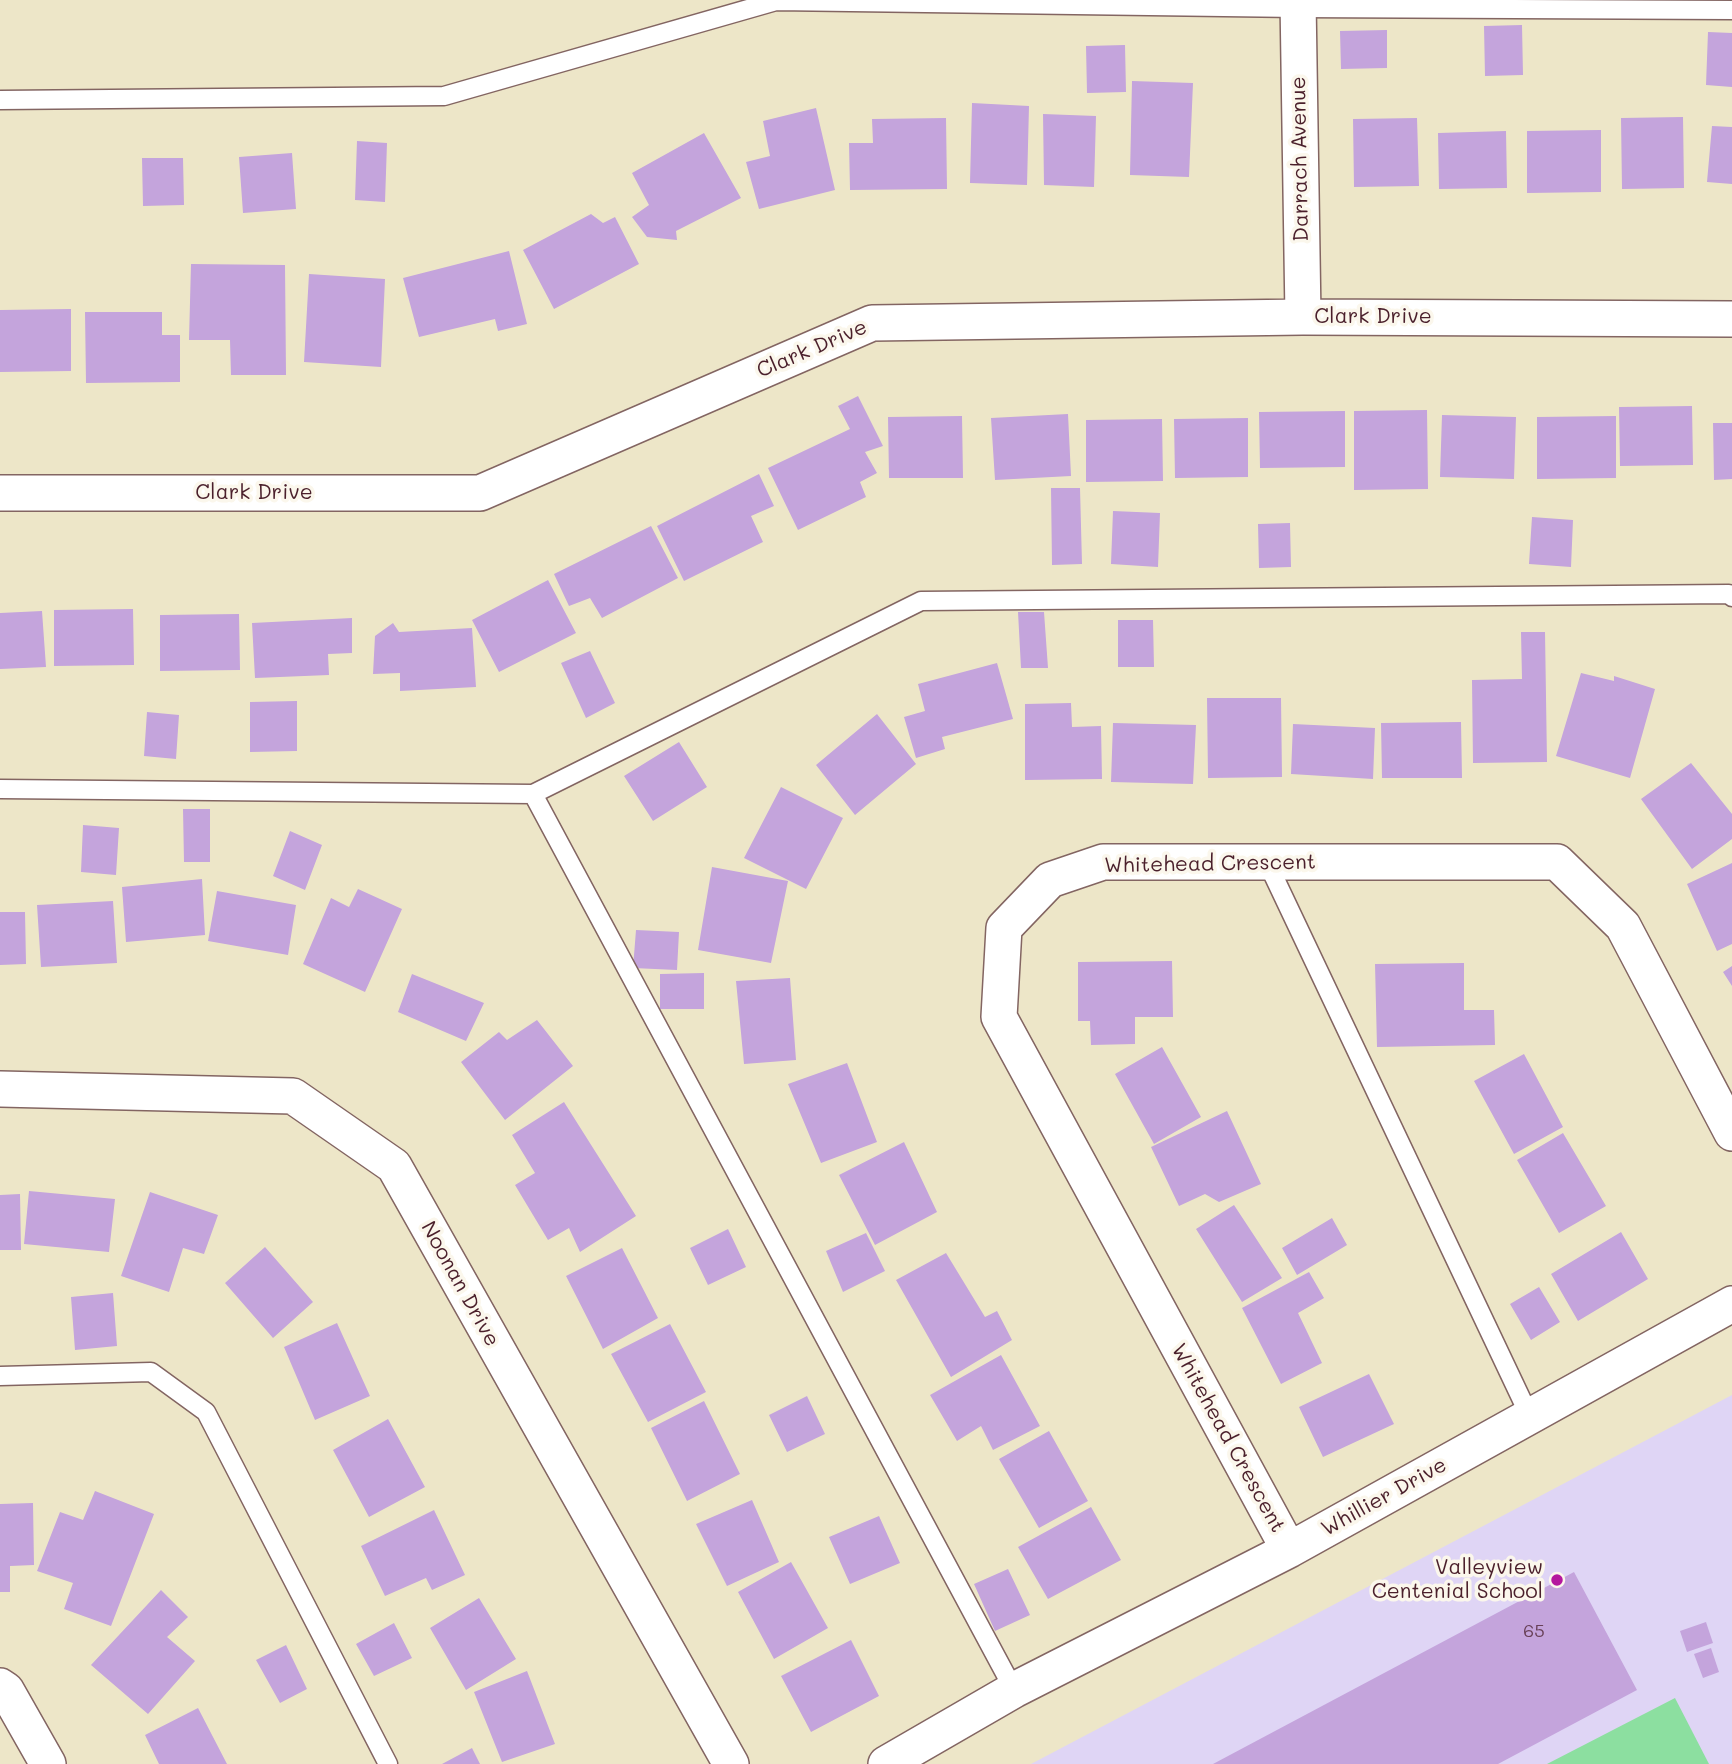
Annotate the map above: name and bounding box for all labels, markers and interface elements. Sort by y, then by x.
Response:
street label: Darrach Avenue [1286,76,1314,242]
street label: Clark Drive [1314,304,1432,330]
street label: Clark Drive [753,314,871,384]
street label: Clark Drive [195,480,313,506]
street label: Whitehead Crescent [1104,850,1316,878]
street label: Noonan Drive [415,1217,505,1351]
street label: Whitehead Crescent [1166,1339,1290,1537]
street label: Whillier Drive [1317,1452,1451,1542]
place label: Valleyview Centenial School [1372,1555,1543,1605]
marker: Valleyview Centenial School [1549,1572,1565,1588]
house number: 65 [1523,1620,1545,1642]

